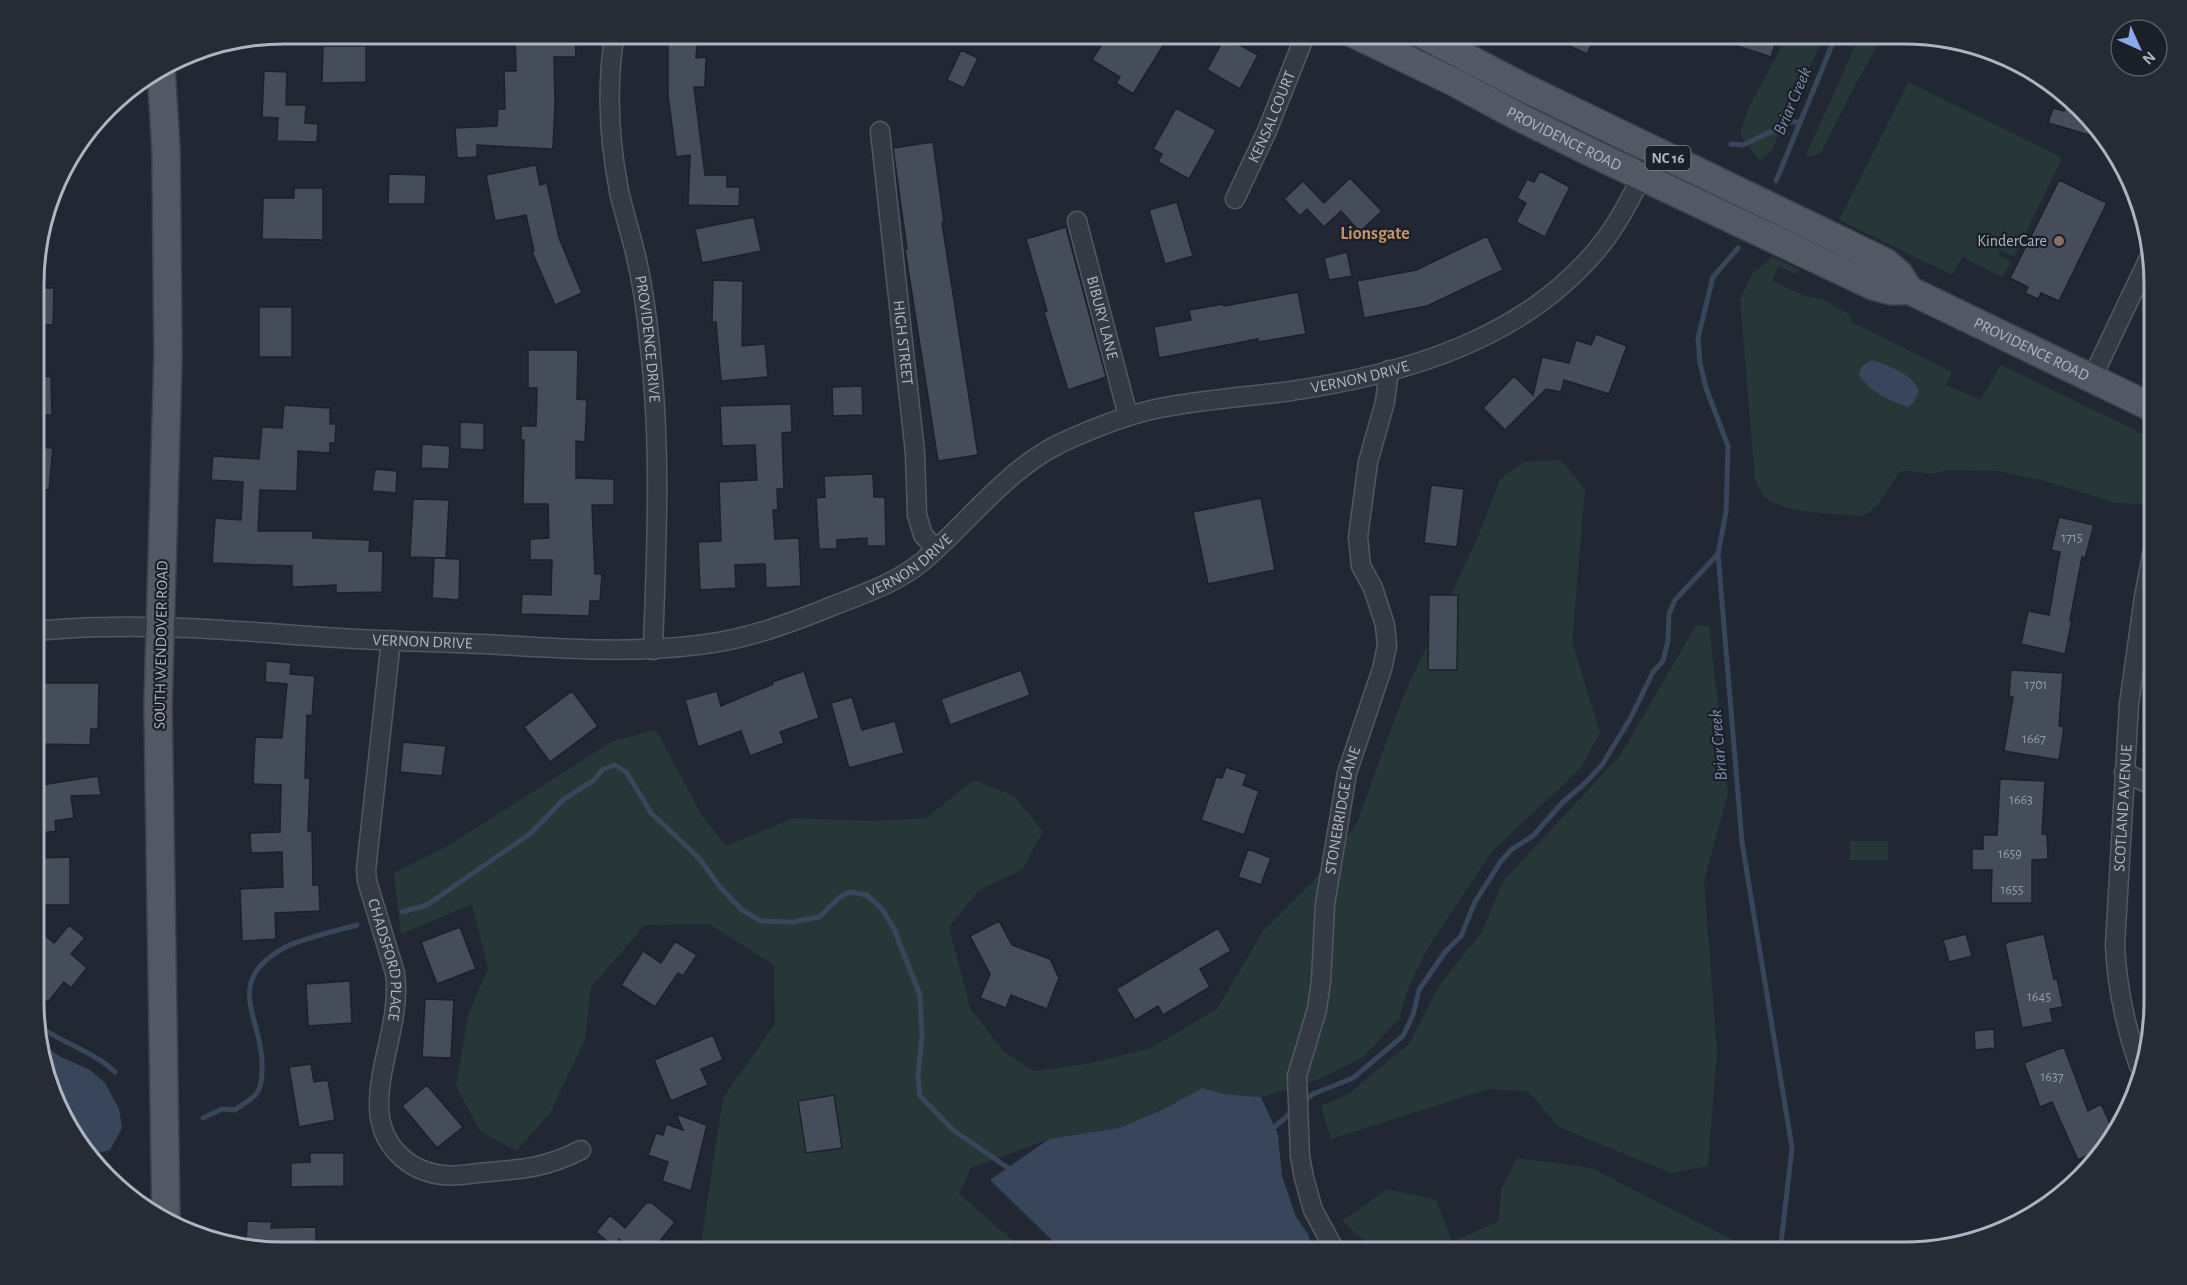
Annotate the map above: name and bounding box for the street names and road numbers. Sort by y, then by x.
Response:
street label: KENSAL COURT [1245,68,1298,165]
street label: PROVIDENCE ROAD [1504,104,1624,174]
road number: NC 16 [1646,146,1690,170]
street label: PROVIDENCE DRIVE [632,274,663,403]
street label: BIBURY LANE [1084,274,1121,361]
street label: HIGH STREET [890,299,916,386]
street label: PROVIDENCE ROAD [1971,315,2092,384]
street label: VERNON DRIVE [1310,358,1411,396]
street label: VERNON DRIVE [864,531,955,600]
street label: SOUTH WENDOVER ROAD [152,560,170,730]
street label: VERNON DRIVE [372,632,473,652]
street label: STONEBRIDGE LANE [1322,744,1363,876]
street label: SCOTLAND AVENUE [2111,744,2135,872]
street label: CHADSFORD PLACE [365,897,404,1023]

